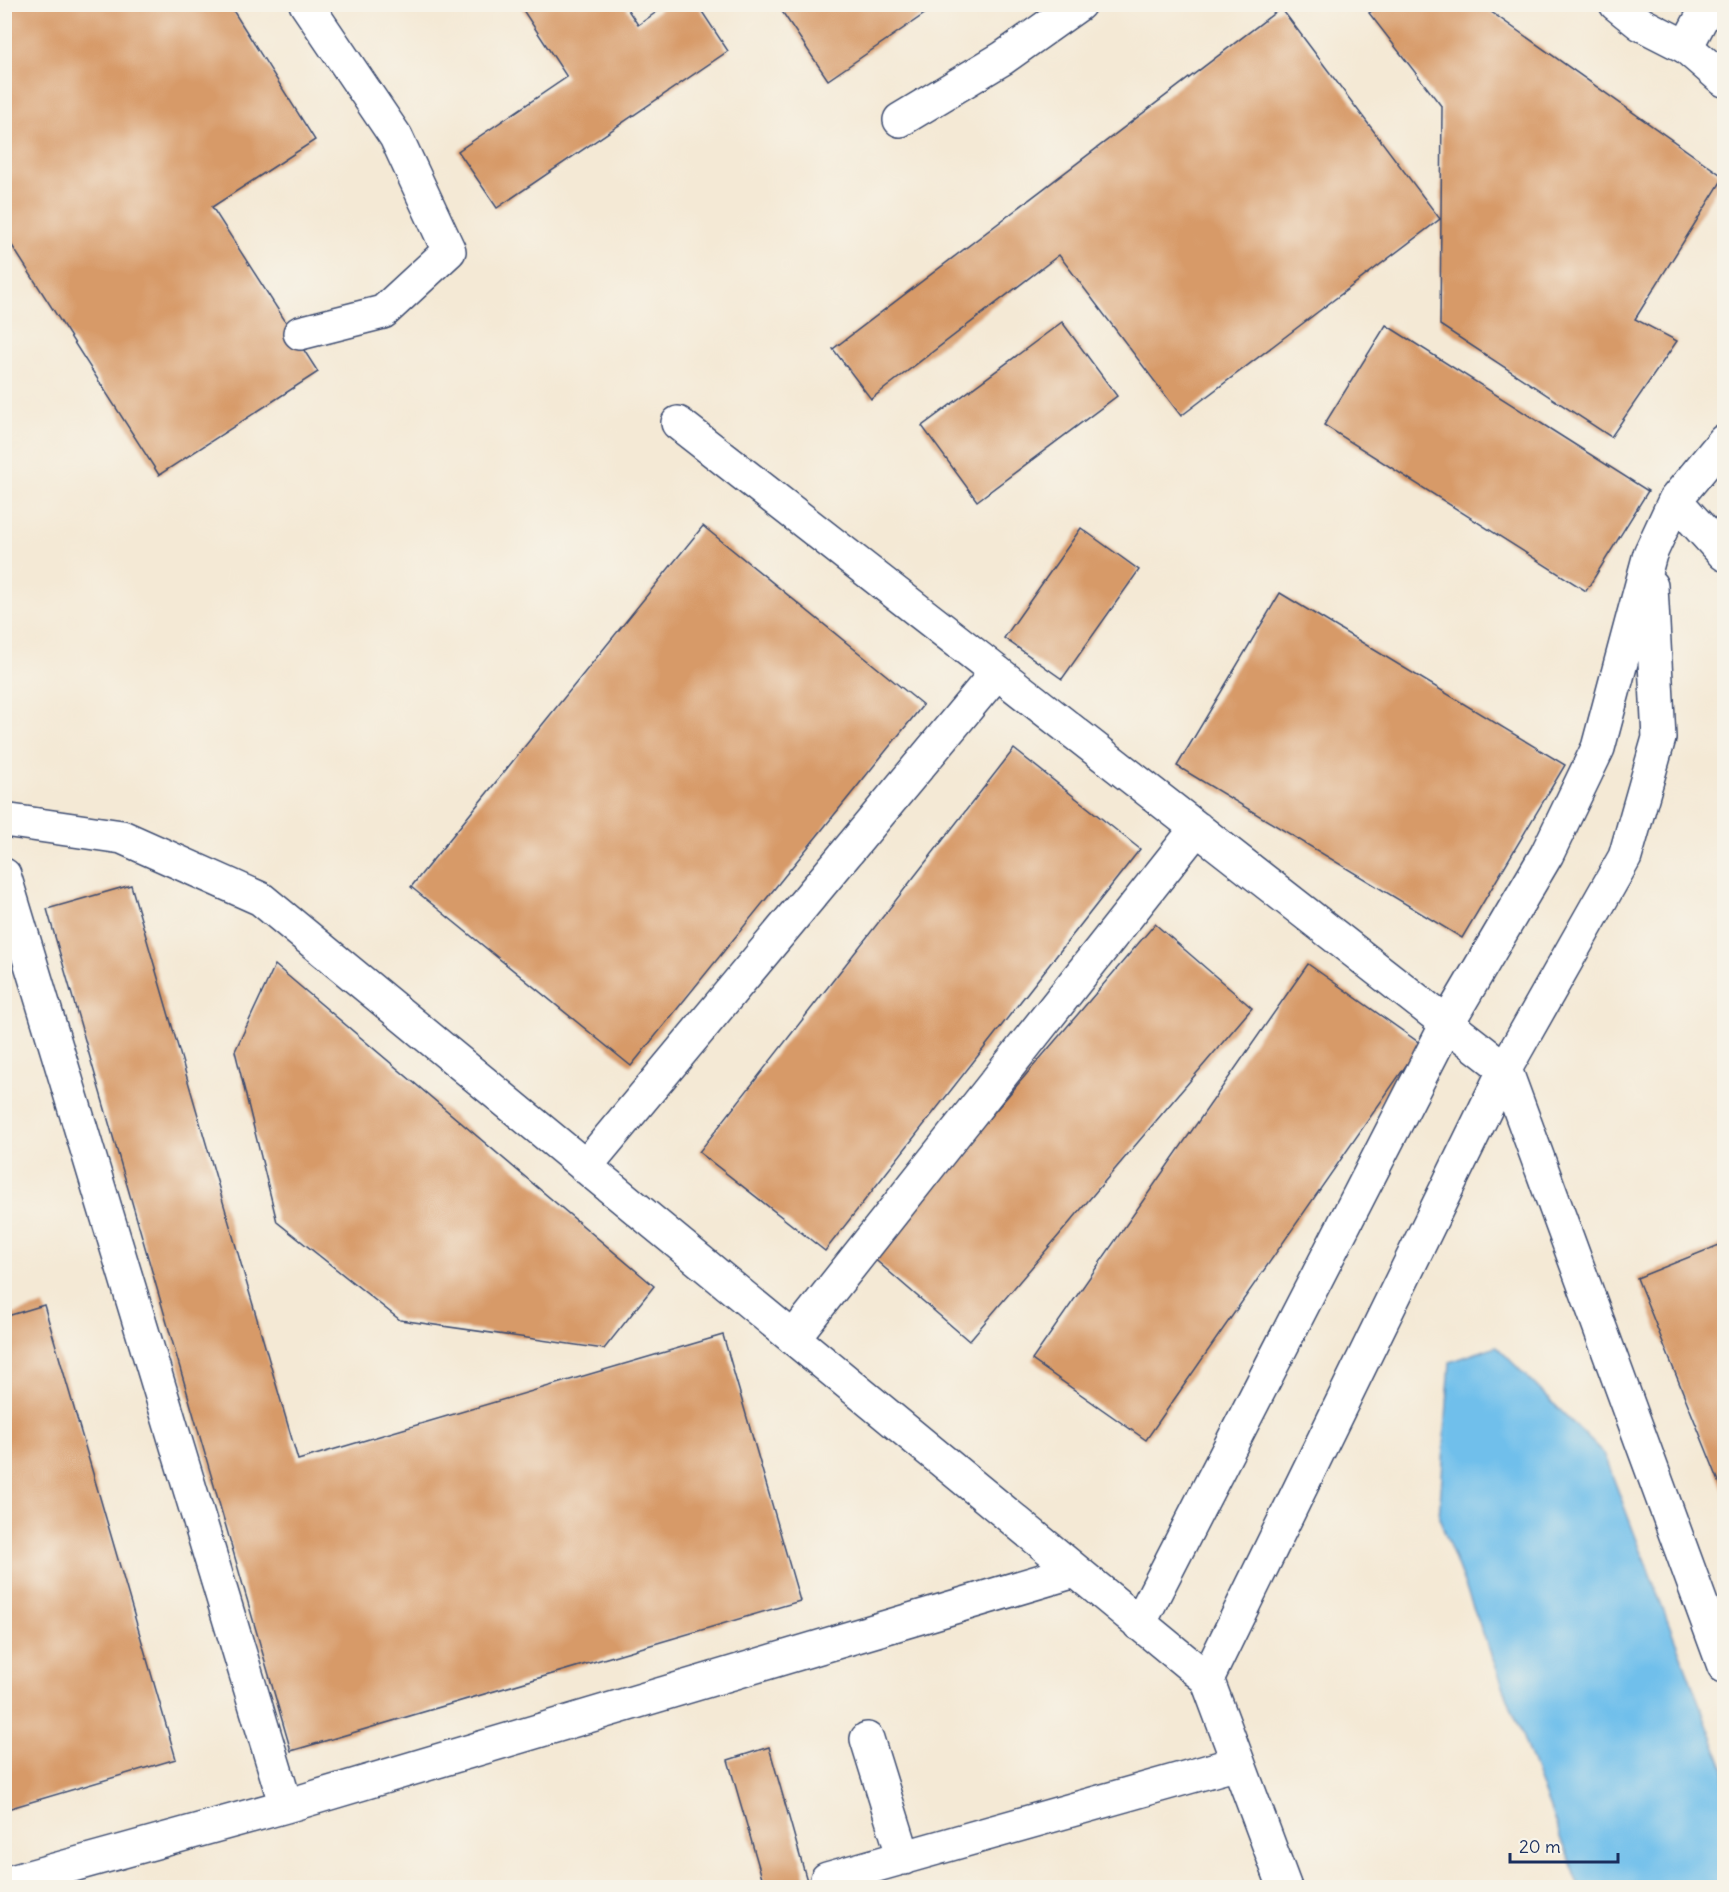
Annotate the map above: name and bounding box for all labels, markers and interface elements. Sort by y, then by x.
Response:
scale bar [1510,1826,1618,1864]
text: 20 m [1519,1835,1561,1858]

